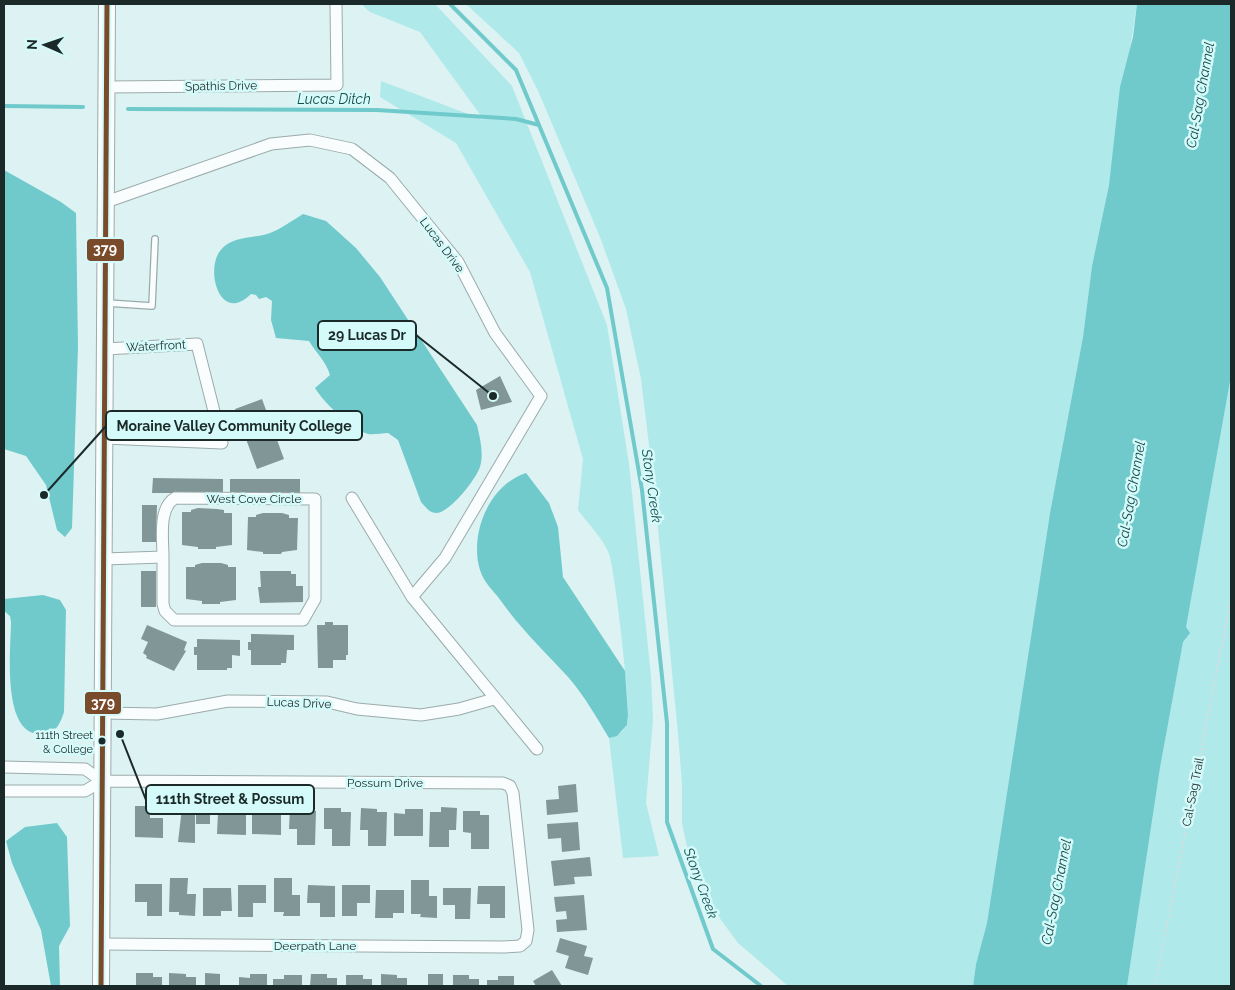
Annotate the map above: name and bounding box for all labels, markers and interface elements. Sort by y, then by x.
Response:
north arrow [20,20,70,70]
text: N [24,39,40,50]
water label: Cal-Sag Channel [1183,41,1217,149]
street label: Spathis Drive [185,78,257,94]
water label: Lucas Ditch [297,91,371,107]
street label: Lucas Drive [417,215,467,275]
line badge: 379 [86,238,125,262]
text: 379 [93,241,117,257]
callout: 29 Lucas Dr [318,321,416,350]
text: 29 Lucas Dr [328,327,407,343]
street label: Waterfront [126,337,186,355]
callout: Moraine Valley Community College [106,411,362,440]
text: Moraine Valley Community College [116,418,352,434]
water label: Cal-Sag Channel [1114,440,1148,548]
water label: Stony Creek [639,447,665,524]
street label: West Cove Circle [207,492,301,506]
line badge: 379 [84,691,122,715]
text: 379 [91,695,115,711]
street label: Lucas Drive [266,695,332,711]
place label: 111th Street & College [35,729,94,756]
marker: 111th Street & College [97,736,107,746]
street label: Cal-Sag Trail [1179,756,1207,828]
street label: Possum Drive [347,776,423,790]
callout: 111th Street & Possum [146,785,314,814]
text: 111th Street & Possum [156,791,304,807]
water label: Cal-Sag Channel [1038,838,1074,946]
water label: Stony Creek [680,844,721,921]
street label: Deerpath Lane [274,939,356,953]

